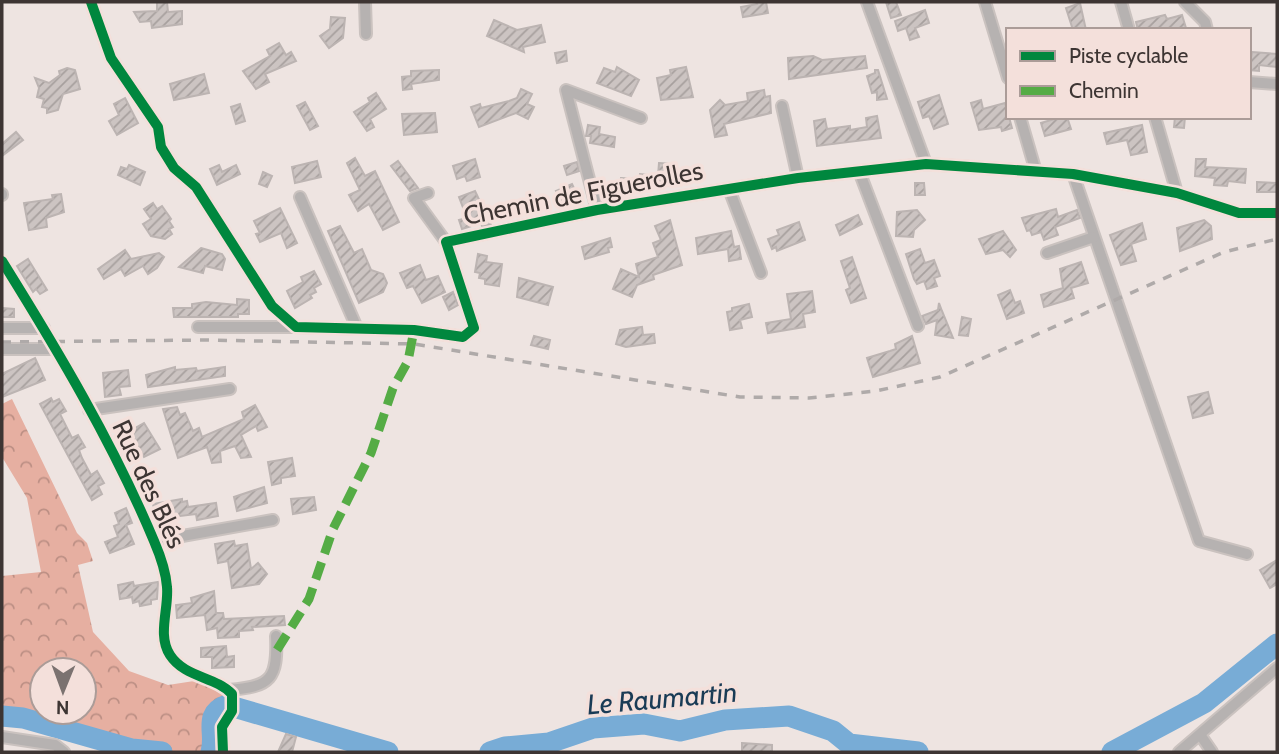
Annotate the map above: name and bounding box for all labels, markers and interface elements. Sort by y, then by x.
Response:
legend [1006,28,1251,119]
text: Piste cyclable [1069,43,1189,68]
text: Chemin [1069,78,1139,103]
street label: Chemin de Figuerolles [461,154,706,232]
street label: Rue des Blés [105,415,193,553]
north arrow [28,656,98,726]
water label: Le Raumartin [586,675,738,721]
text: N [56,696,70,719]

